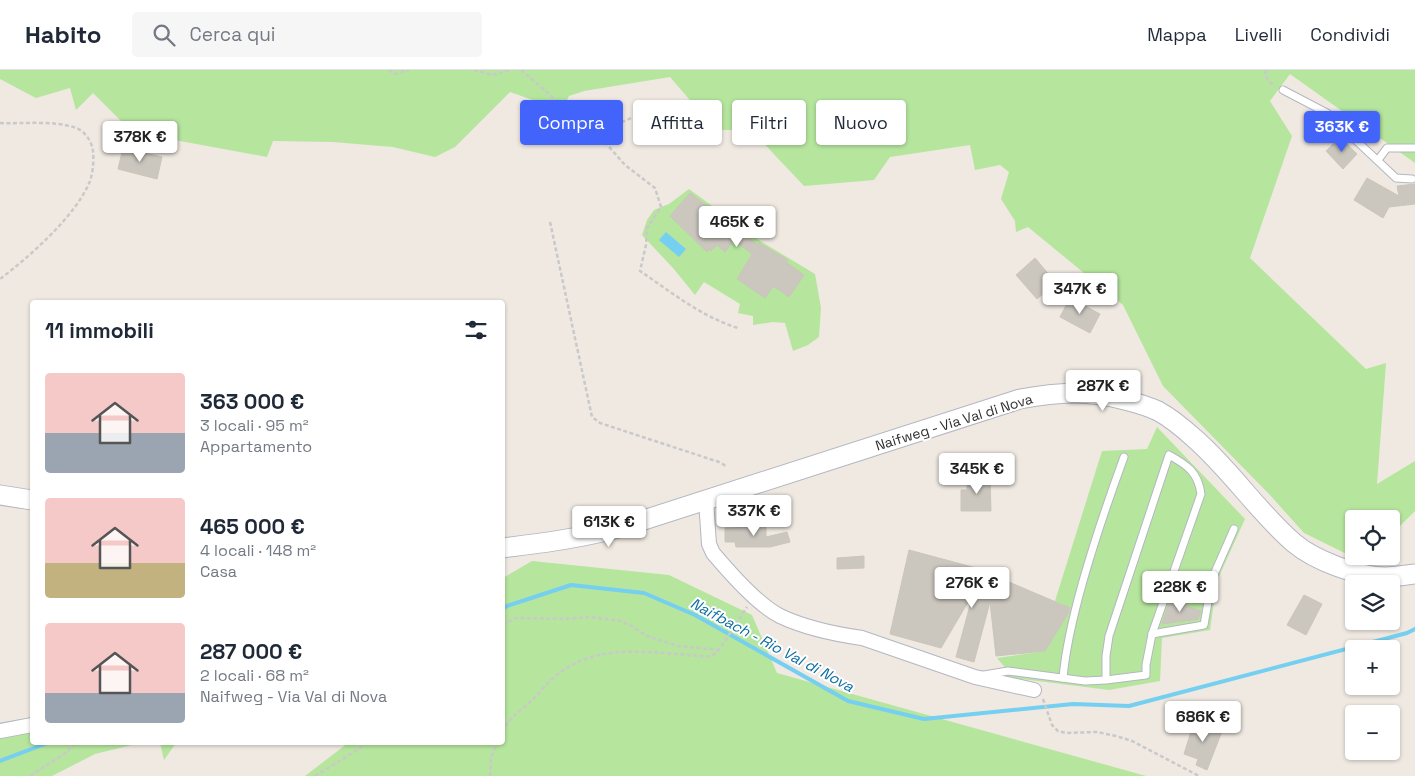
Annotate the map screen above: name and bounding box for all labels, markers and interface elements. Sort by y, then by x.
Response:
search box [132,12,482,57]
text: Habito [25,19,102,50]
icon: search [150,21,178,49]
text: Cerca qui [190,22,275,47]
text: Mappa [1147,23,1207,46]
text: Livelli [1235,23,1282,46]
text: Condividi [1310,23,1390,46]
chip: Compra [520,100,623,145]
chip: Affitta [633,100,722,145]
chip: Filtri [732,100,806,145]
chip: Nuovo [816,100,906,145]
pin: 363K € [1301,111,1383,153]
text: 363K € [1315,116,1369,137]
pin: 378K € [99,121,181,163]
text: 378K € [113,126,167,147]
pin: 465K € [696,206,778,248]
text: 465K € [710,211,764,232]
pin: 347K € [1039,272,1121,315]
text: 347K € [1053,278,1107,299]
icon: filters [462,316,490,344]
text: 11 immobili [45,317,154,344]
pin: 287K € [1062,370,1144,412]
text: 287K € [1077,375,1129,396]
text: 363 000 € [200,388,304,415]
street label: Naifweg - Via Val di Nova [873,389,1035,455]
icon: home [85,393,145,453]
text: 3 locali · 95 m² [200,415,309,436]
text: Appartamento [200,436,312,457]
pin: 345K € [936,452,1018,495]
text: 345K € [950,458,1004,479]
pin: 337K € [713,494,795,537]
text: 337K € [727,500,781,521]
pin: 613K € [568,506,650,548]
map controls [1345,510,1400,760]
button: locate [1345,510,1400,565]
text: 613K € [583,511,635,532]
text: 465 000 € [200,513,305,540]
icon: home [85,518,145,578]
text: 4 locali · 148 m² [200,540,316,561]
text: Casa [200,561,237,582]
pin: 276K € [931,566,1013,609]
pin: 228K € [1139,570,1221,613]
text: 276K € [946,572,998,593]
button: layers [1345,575,1400,630]
text: 228K € [1153,576,1207,597]
water label: Naifbach - Rio Val di Nova [687,593,858,696]
text: 287 000 € [200,638,302,665]
button: + [1345,640,1400,695]
icon: home [85,643,145,703]
text: 2 locali · 68 m² [200,665,309,686]
text: Naifweg - Via Val di Nova [200,686,387,707]
pin: 686K € [1162,700,1244,743]
button: − [1345,705,1400,760]
text: 686K € [1176,706,1230,727]

